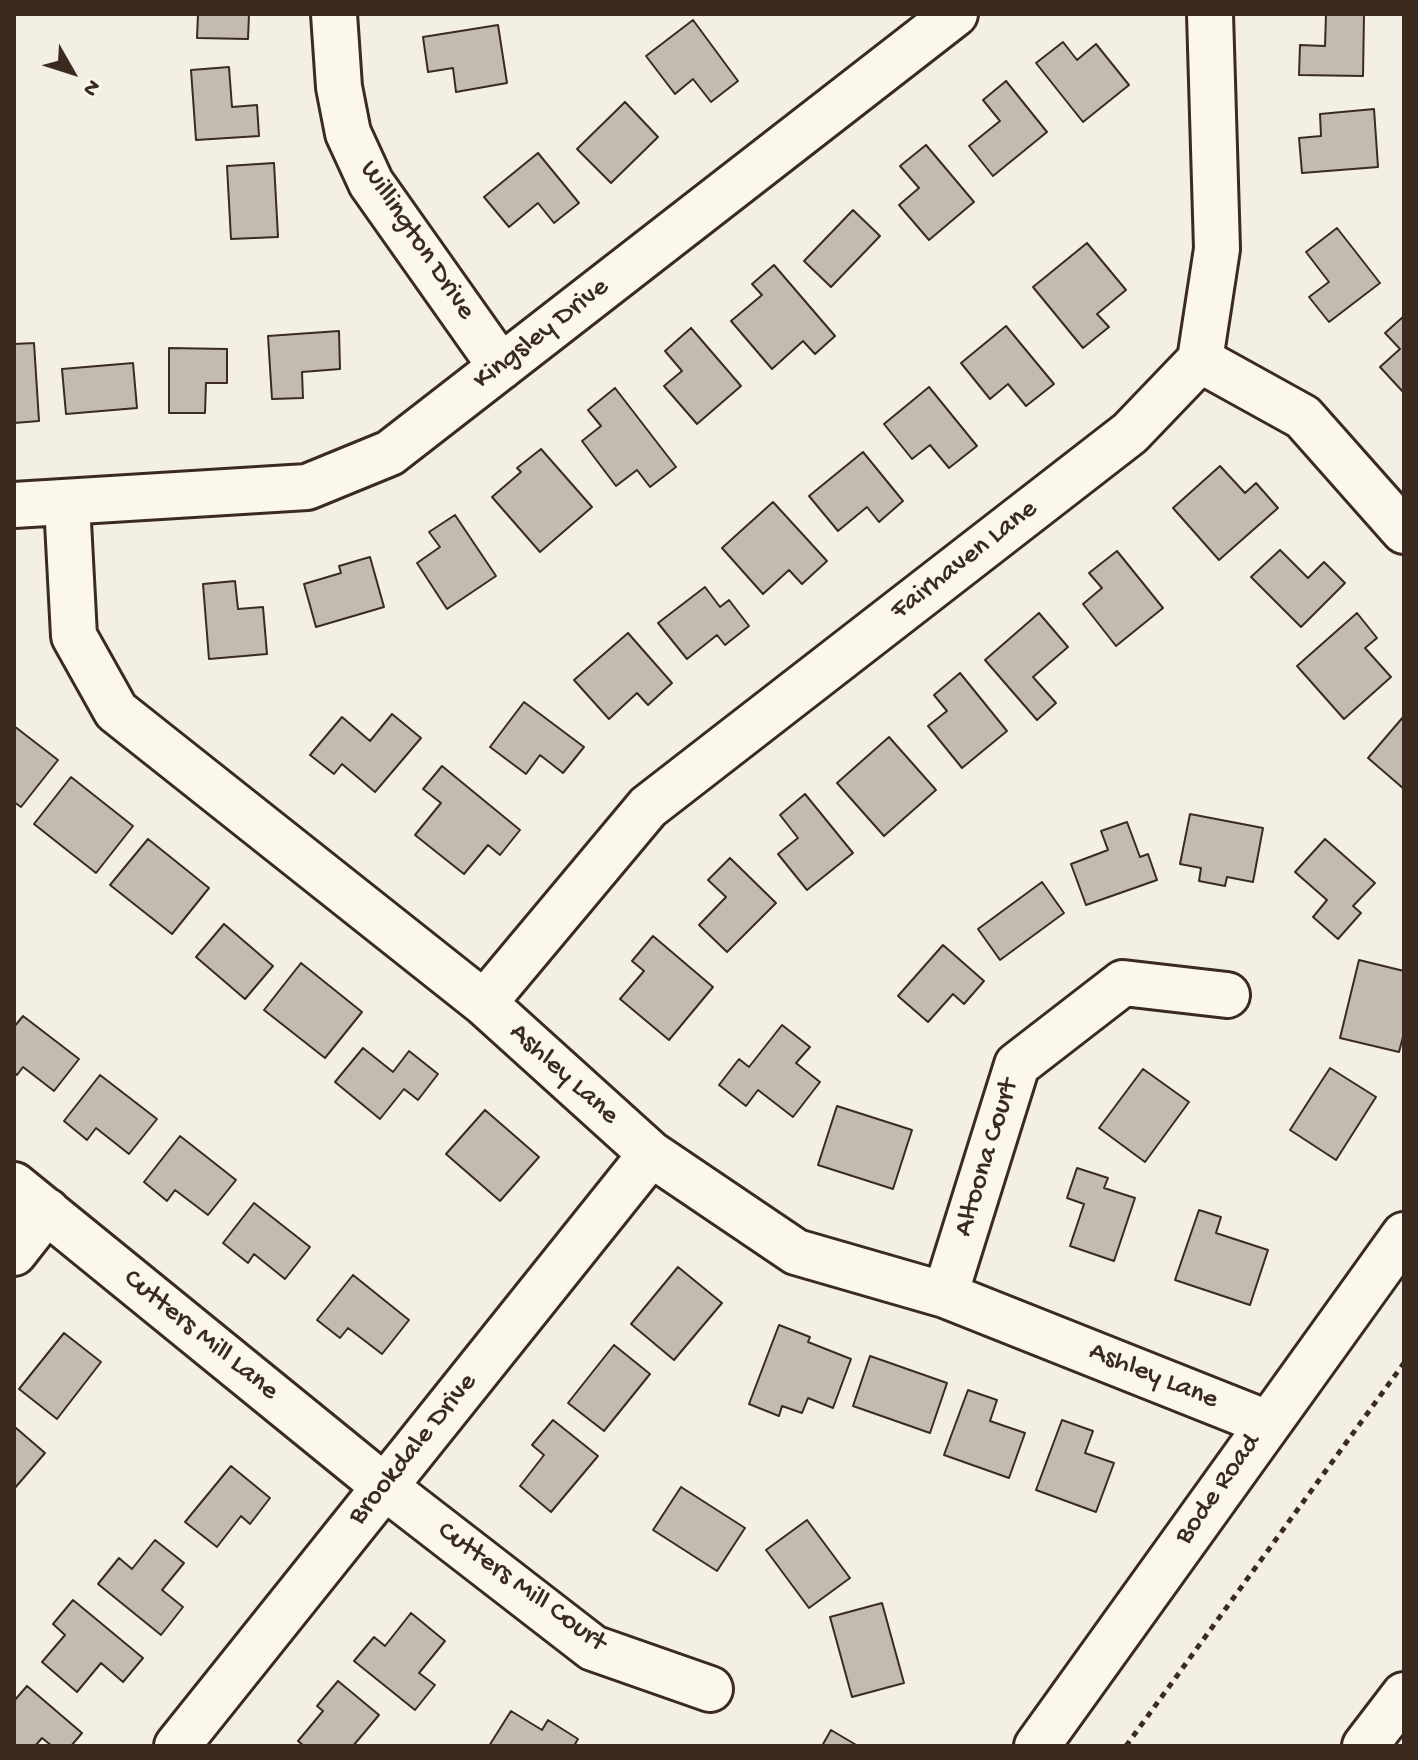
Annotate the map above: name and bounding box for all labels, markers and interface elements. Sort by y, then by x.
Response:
north arrow [32,32,112,112]
text: N [76,73,105,101]
street label: Willington Drive [351,155,481,327]
street label: Kingsley Drive [467,272,617,398]
street label: Fairhaven Lane [885,493,1045,629]
street label: Ashley Lane [501,1017,625,1133]
street label: Altoona Court [948,1075,1028,1241]
street label: Cutters Mill Lane [115,1263,285,1409]
street label: Ashley Lane [1083,1336,1223,1418]
street label: Brookdale Drive [342,1367,486,1533]
street label: Bode Road [1169,1428,1269,1552]
street label: Cutters Mill Court [430,1515,612,1661]

